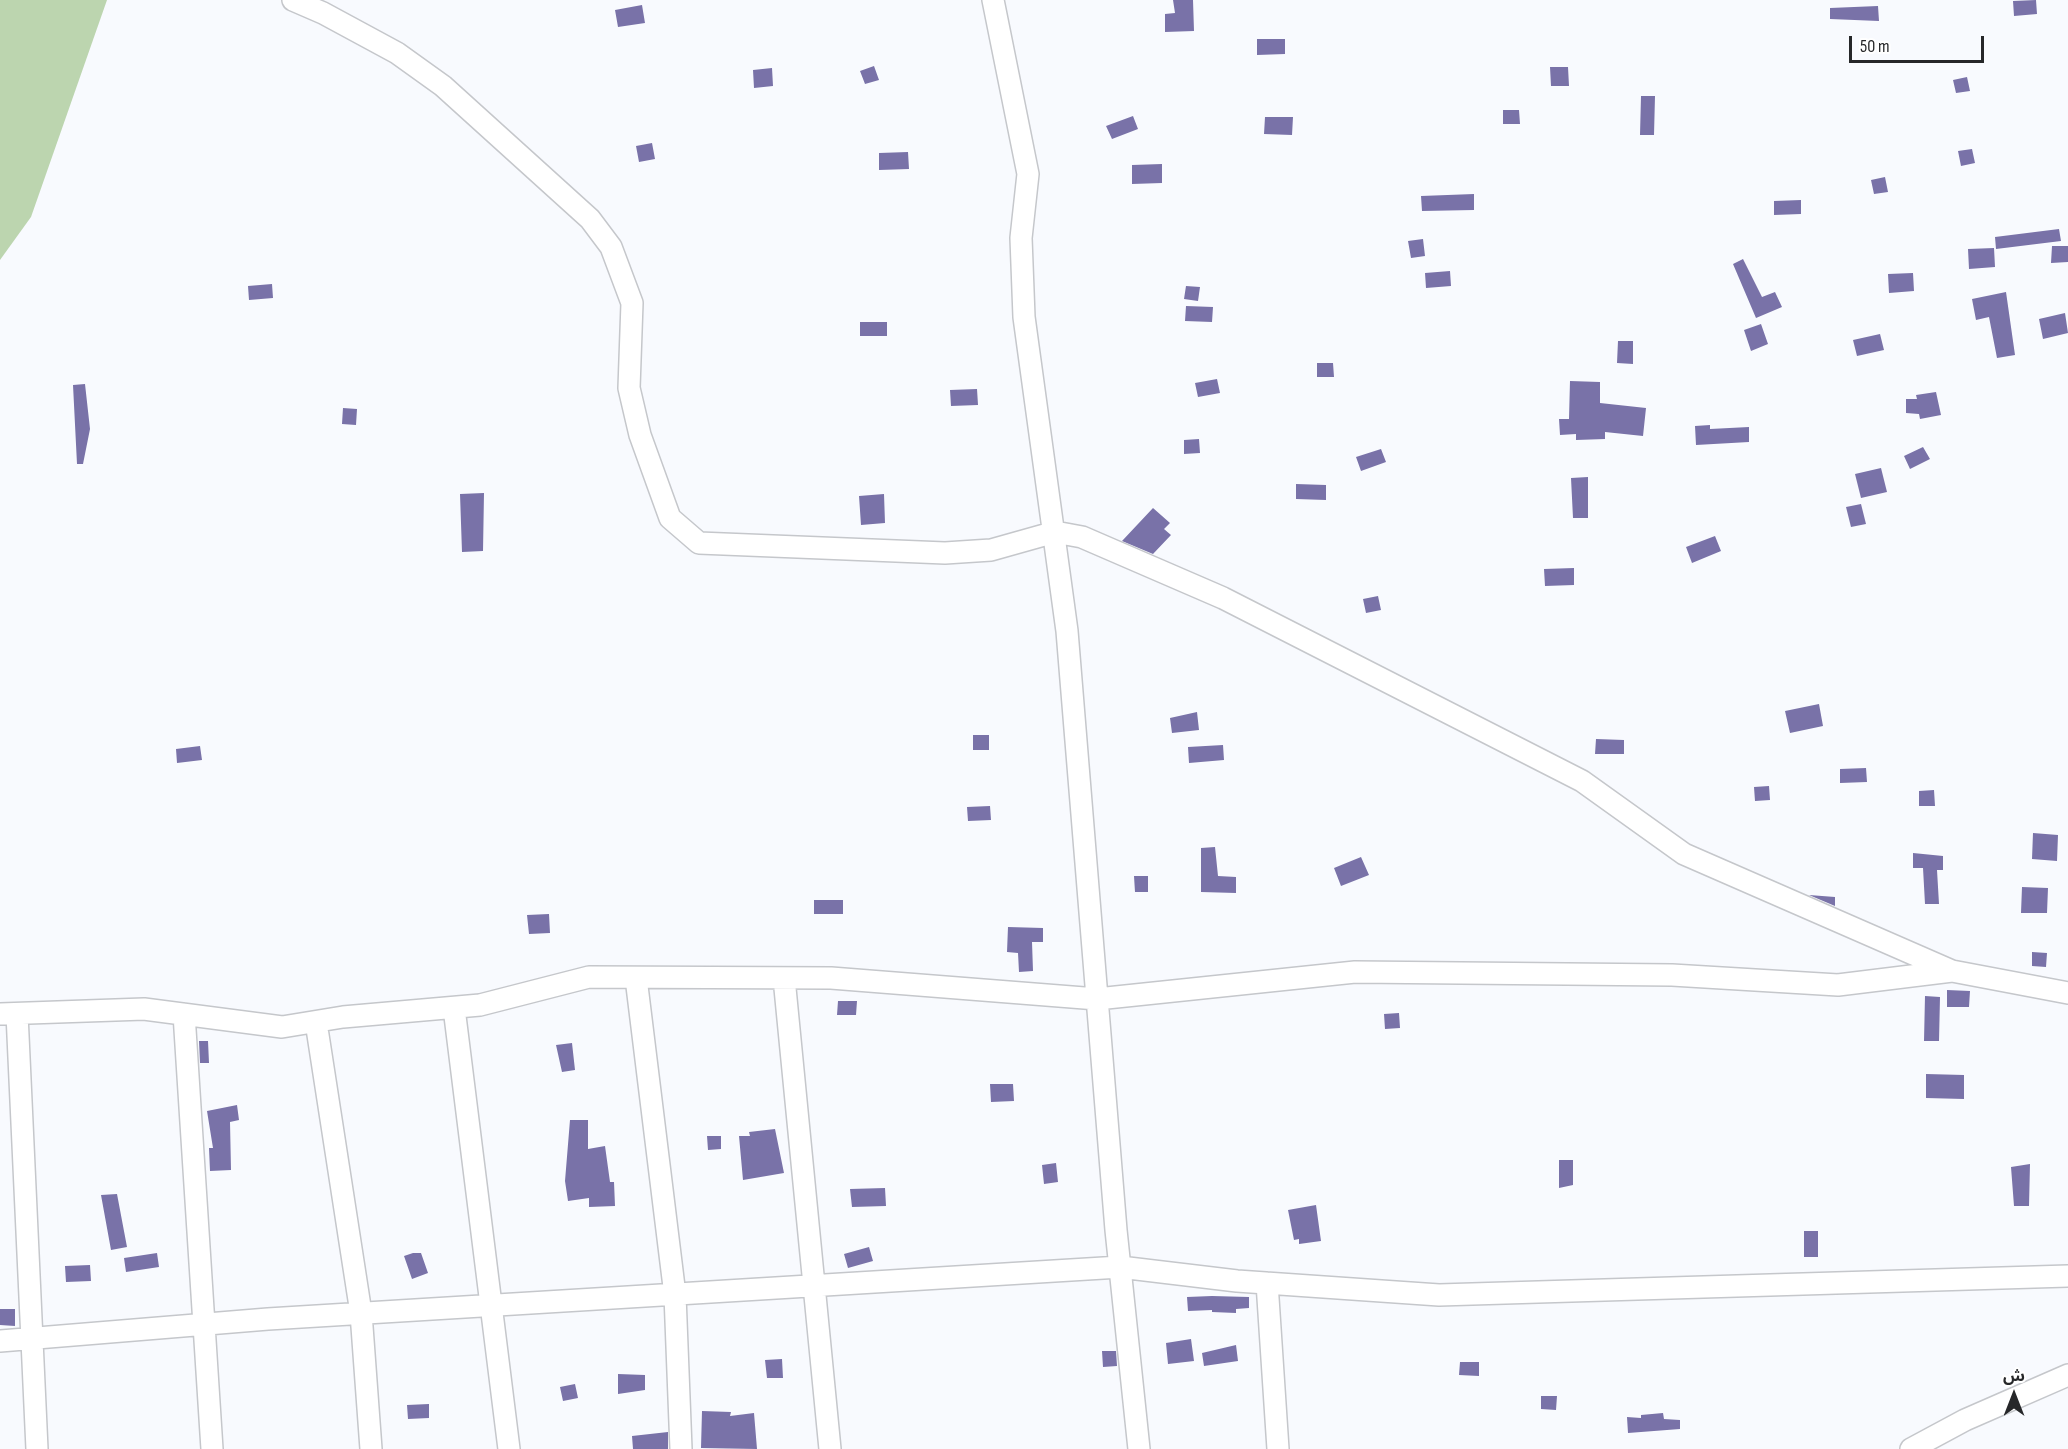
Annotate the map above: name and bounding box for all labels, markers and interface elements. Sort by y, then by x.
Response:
scale bar [1852,24,1987,62]
text: 50 m [1860,36,1890,57]
north arrow [1984,1365,2044,1425]
text: ش [2003,1367,2025,1386]

